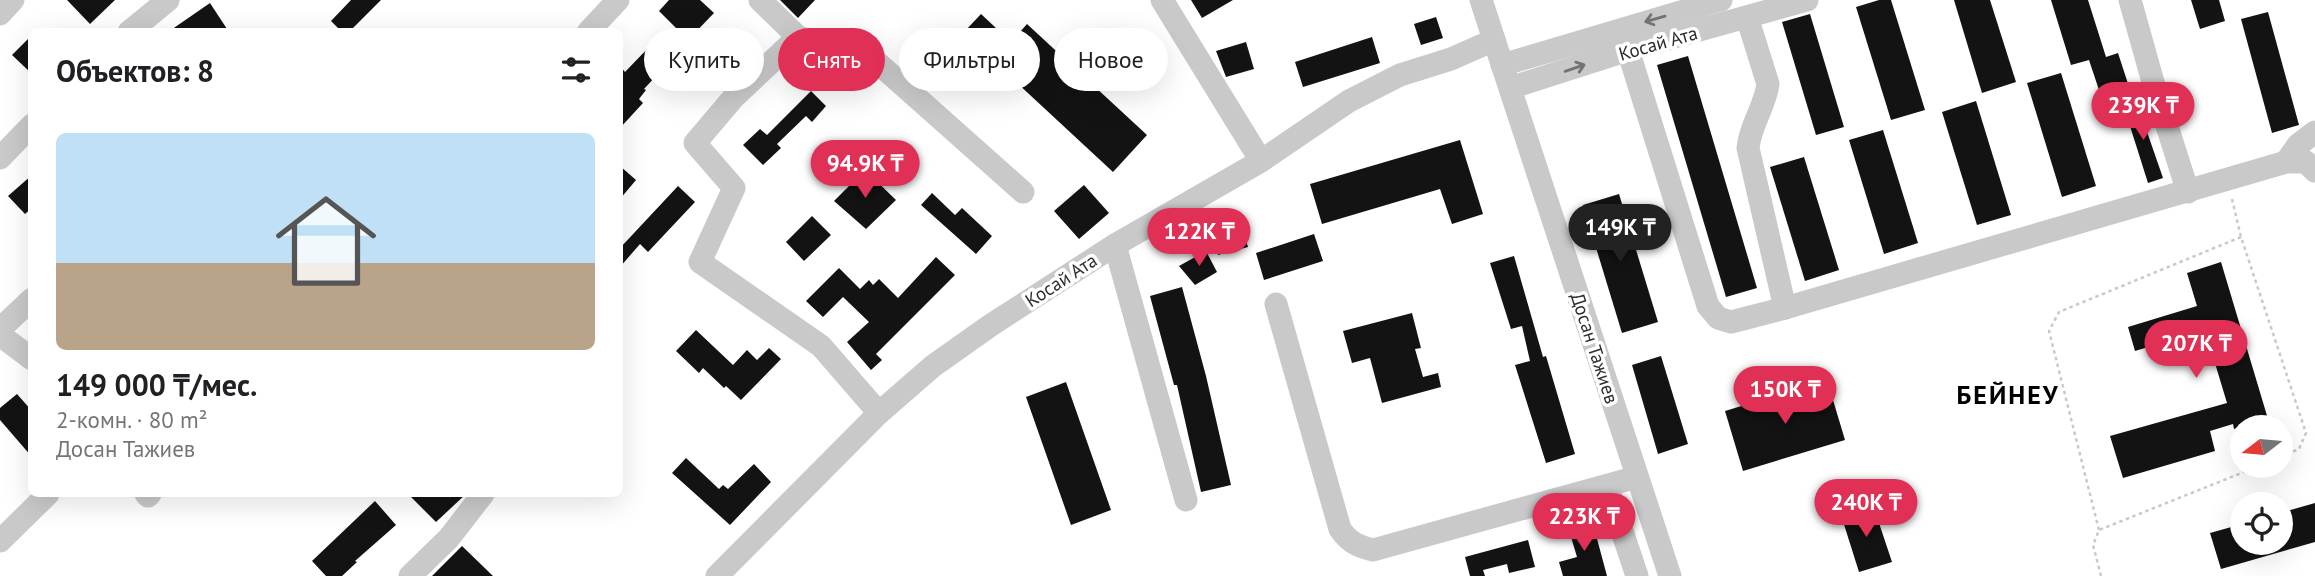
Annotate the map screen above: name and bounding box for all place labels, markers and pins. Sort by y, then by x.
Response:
pin: 239K ₸ [2086,82,2200,142]
pin: 94.9K ₸ [800,140,930,200]
pin: 149K ₸ [1563,204,1677,264]
pin: 122K ₸ [1142,208,1256,268]
pin: 207K ₸ [2139,320,2253,380]
pin: 150K ₸ [1728,366,1842,426]
pin: 240K ₸ [1809,480,1923,539]
pin: 223K ₸ [1527,494,1641,553]

